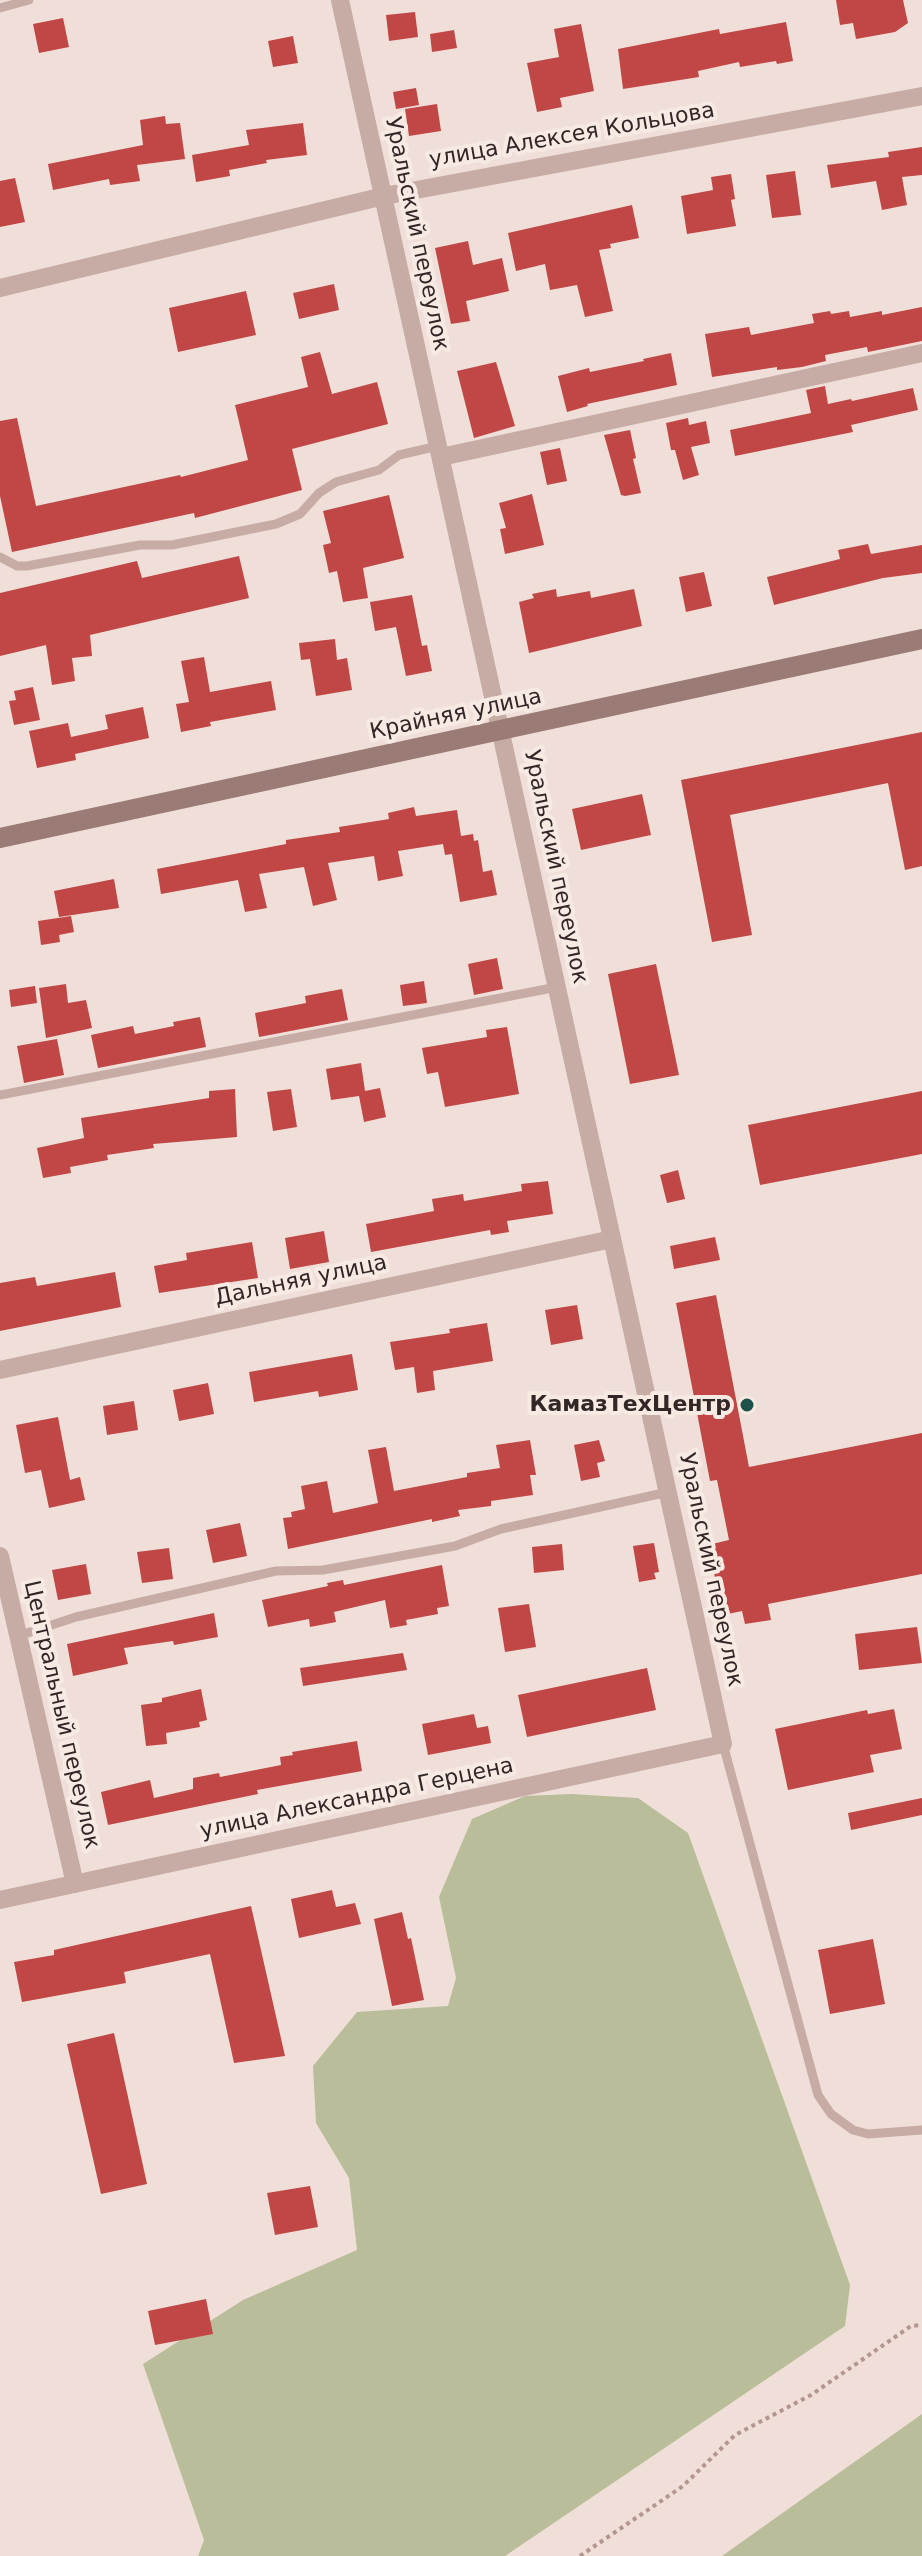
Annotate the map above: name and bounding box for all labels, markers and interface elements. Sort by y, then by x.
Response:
street label: улица Алексея Кольцова [427,98,717,174]
street label: Уральский переулок [378,115,454,353]
street label: Крайняя улица [368,684,544,746]
street label: Уральский переулок [517,748,593,986]
street label: Дальняя улица [212,1250,390,1312]
place label: КамазТехЦентр [529,1392,731,1418]
marker: КамазТехЦентр [738,1396,756,1414]
street label: Уральский переулок [672,1451,748,1689]
street label: Центральный переулок [17,1578,105,1852]
street label: улица Александра Герцена [198,1753,516,1845]

